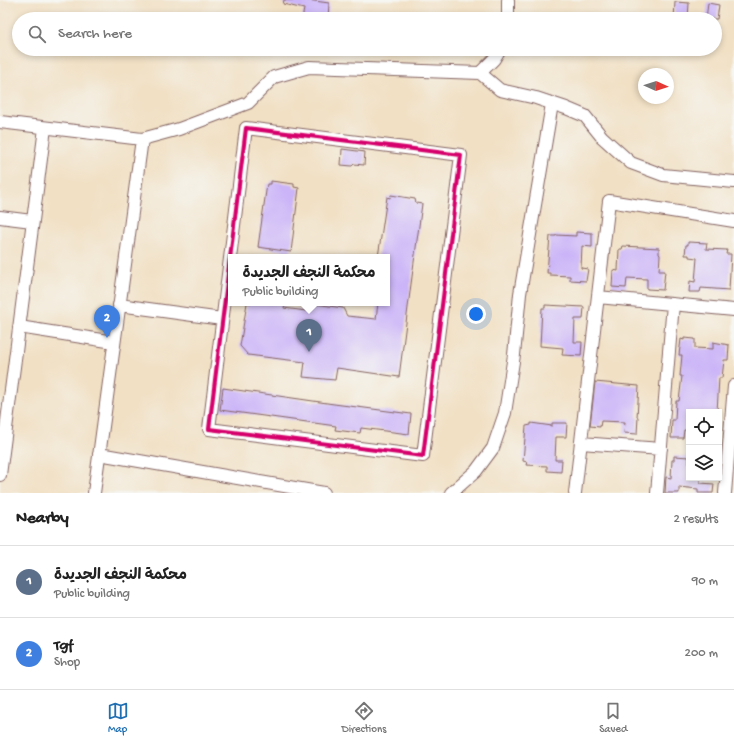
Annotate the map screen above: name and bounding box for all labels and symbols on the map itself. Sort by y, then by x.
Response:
north arrow [638,68,674,104]
your location [466,304,486,324]
pin: 2 [94,305,120,338]
pin: 1 [296,319,322,352]

